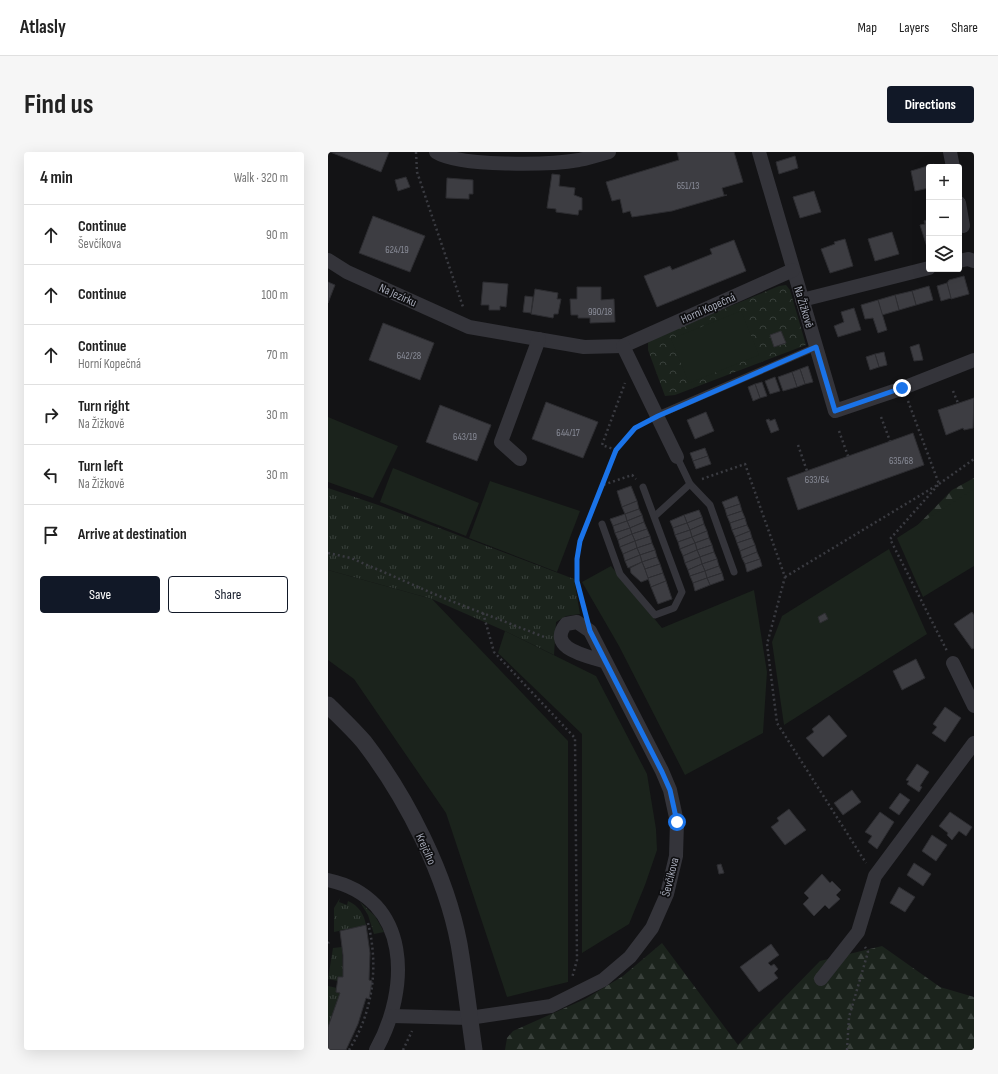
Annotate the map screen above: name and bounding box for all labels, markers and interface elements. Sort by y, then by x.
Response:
text: Atlasly [20,16,66,39]
text: Map [857,19,877,36]
text: Layers [899,19,929,36]
text: Share [951,19,978,36]
button: Directions [887,86,974,123]
text: Find us [24,88,93,121]
map controls [926,164,962,272]
button: + [926,164,962,200]
text: 4 min [40,168,73,188]
text: Walk · 320 m [234,170,288,186]
house number: 651/13 [677,180,699,192]
button: − [926,200,962,236]
text: Continue [78,217,127,236]
icon: ahead [40,224,62,246]
text: 90 m [266,227,288,243]
text: Ševčíkova [78,236,121,252]
button: layers [926,236,962,272]
house number: 624/19 [385,244,409,256]
street label: Na Jezírku [377,281,419,310]
icon: ahead [40,284,62,306]
street label: Na Žižkově [790,284,817,330]
text: Continue [78,285,127,304]
text: 100 m [261,287,288,303]
street label: Horní Kopečná [679,290,738,327]
house number: 990/18 [588,306,612,318]
text: Continue [78,337,127,356]
icon: ahead [40,344,62,366]
text: 70 m [267,347,288,363]
house number: 642/28 [397,350,421,362]
text: Horní Kopečná [78,356,141,372]
route end [893,379,911,397]
text: Turn right [78,397,130,416]
icon: right [40,404,62,426]
text: 30 m [266,407,288,423]
text: Na Žižkově [78,416,124,432]
house number: 644/17 [556,427,580,439]
house number: 643/19 [453,431,477,443]
house number: 635/68 [889,455,913,467]
text: Turn left [78,457,123,476]
icon: left [40,464,62,486]
text: 30 m [266,467,288,483]
house number: 633/64 [805,474,829,486]
text: Na Žižkově [78,476,124,492]
icon: arrive [40,524,62,546]
text: Arrive at destination [78,525,187,544]
button: Save [40,576,160,613]
button: Share [168,576,288,613]
route start [668,813,686,831]
street label: Krejčího [412,831,439,867]
street label: Ševčíkova [658,856,683,898]

